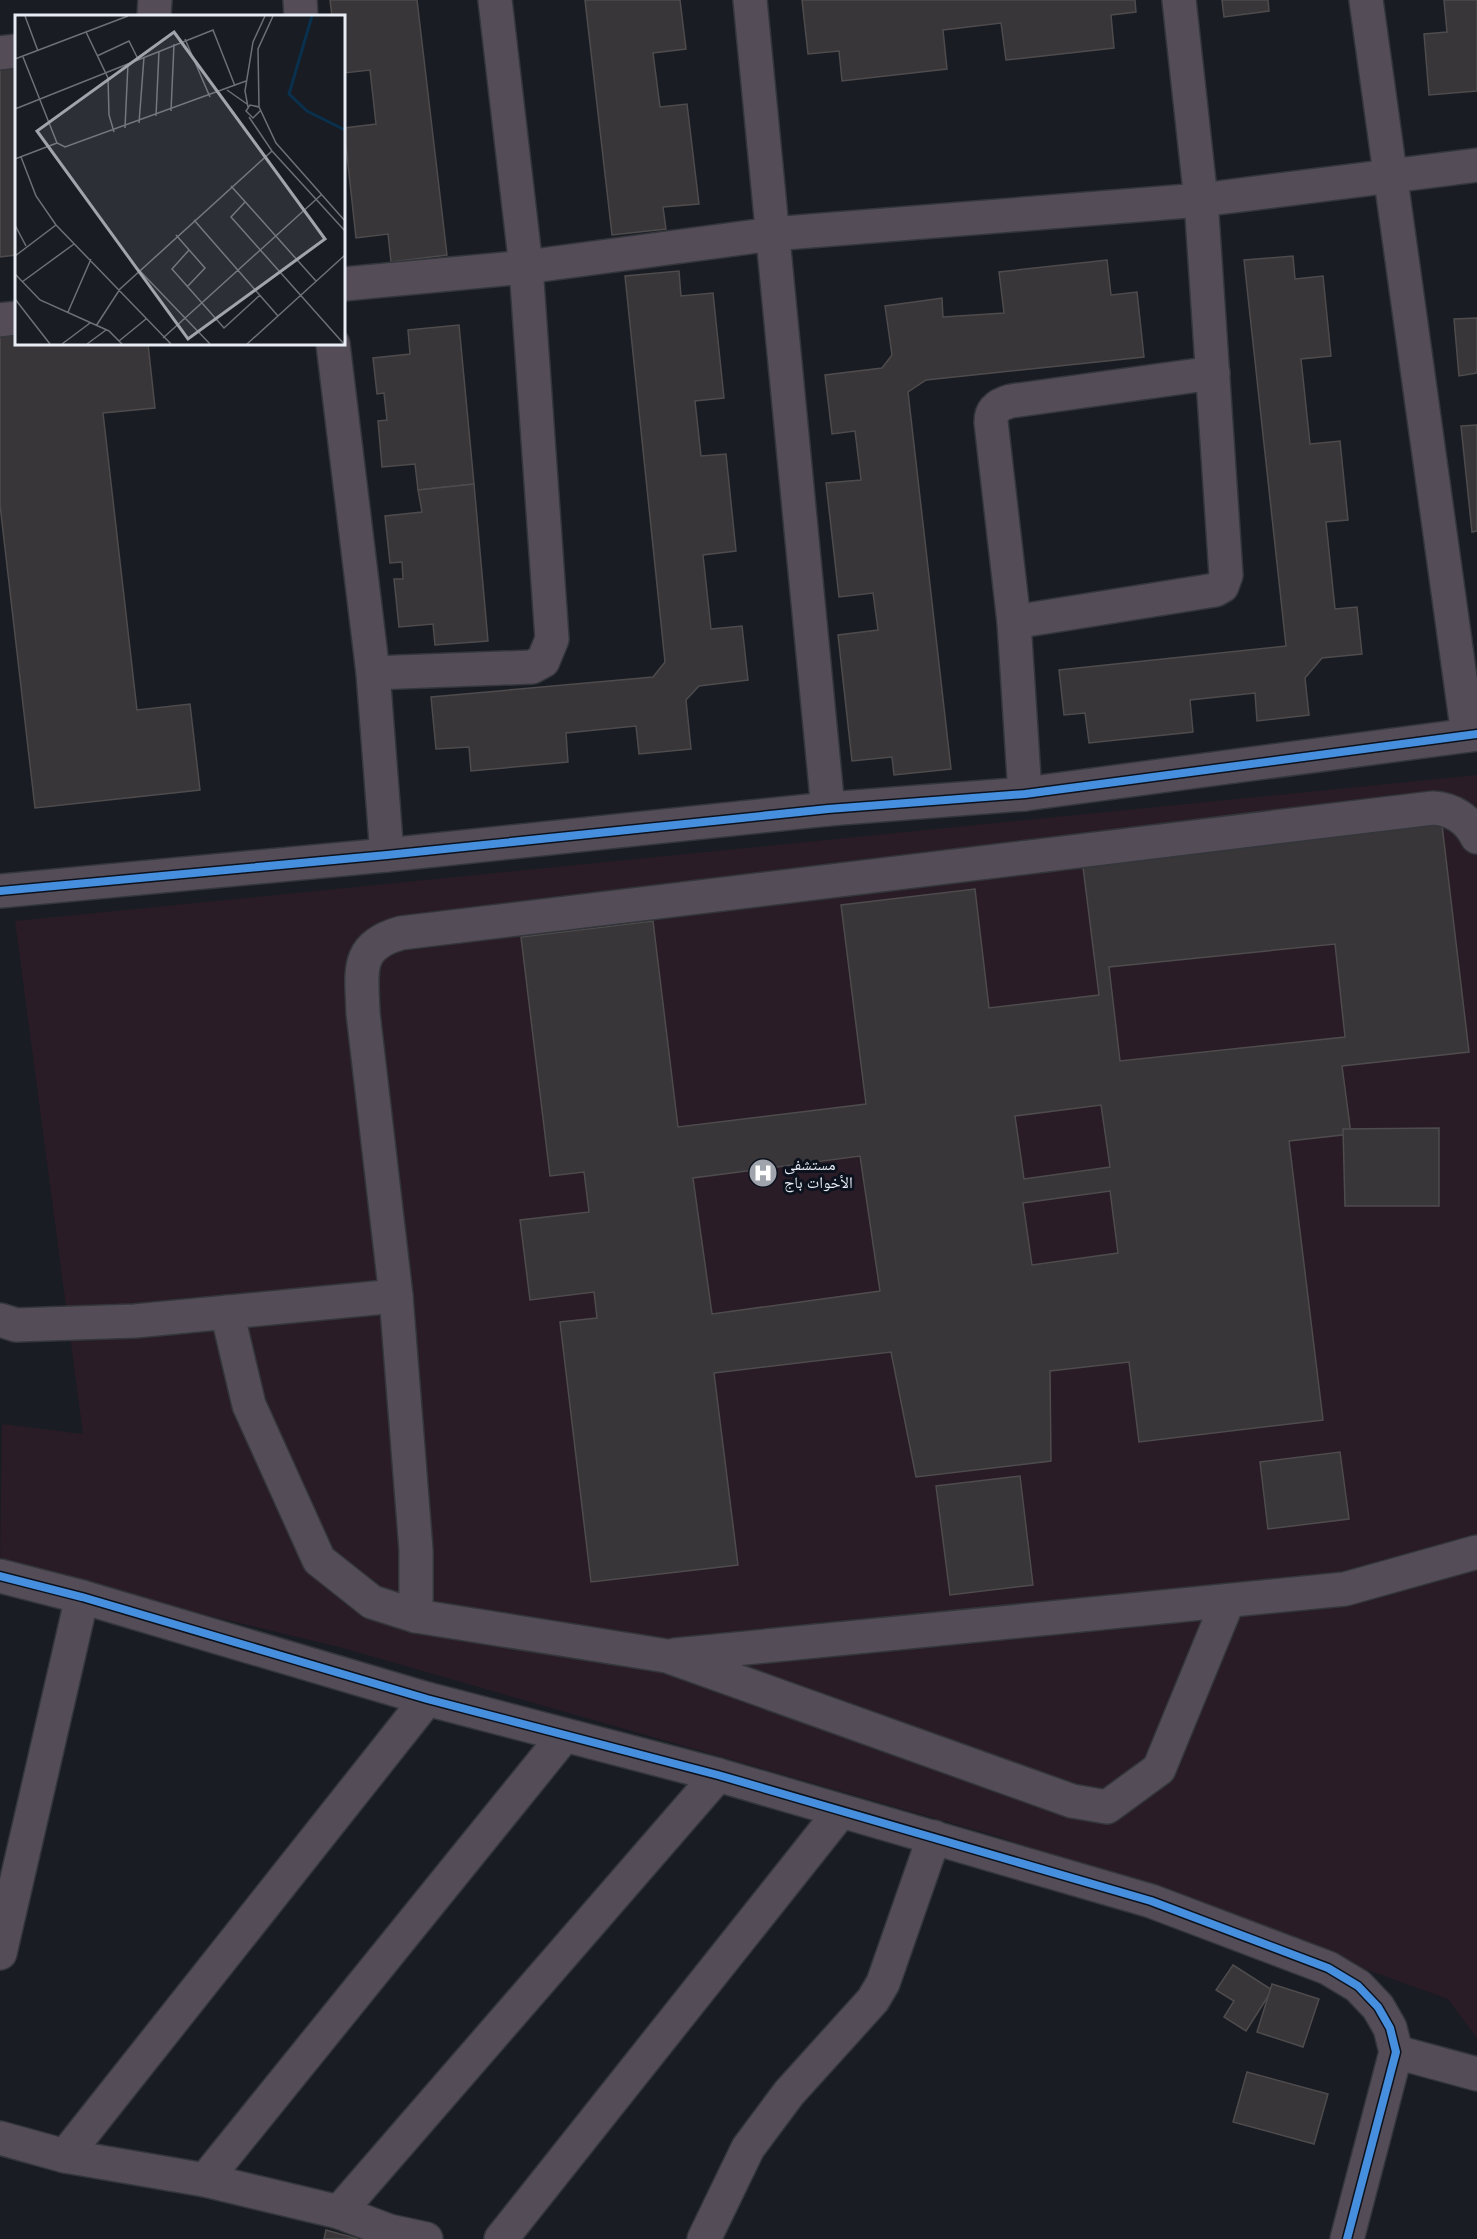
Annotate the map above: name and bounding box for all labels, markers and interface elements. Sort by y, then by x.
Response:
inset map [15,15,345,345]
place label: مستشفى الأخوات باج [784,1154,853,1193]
hospital icon: مستشفى الأخوات باج [747,1157,779,1189]

